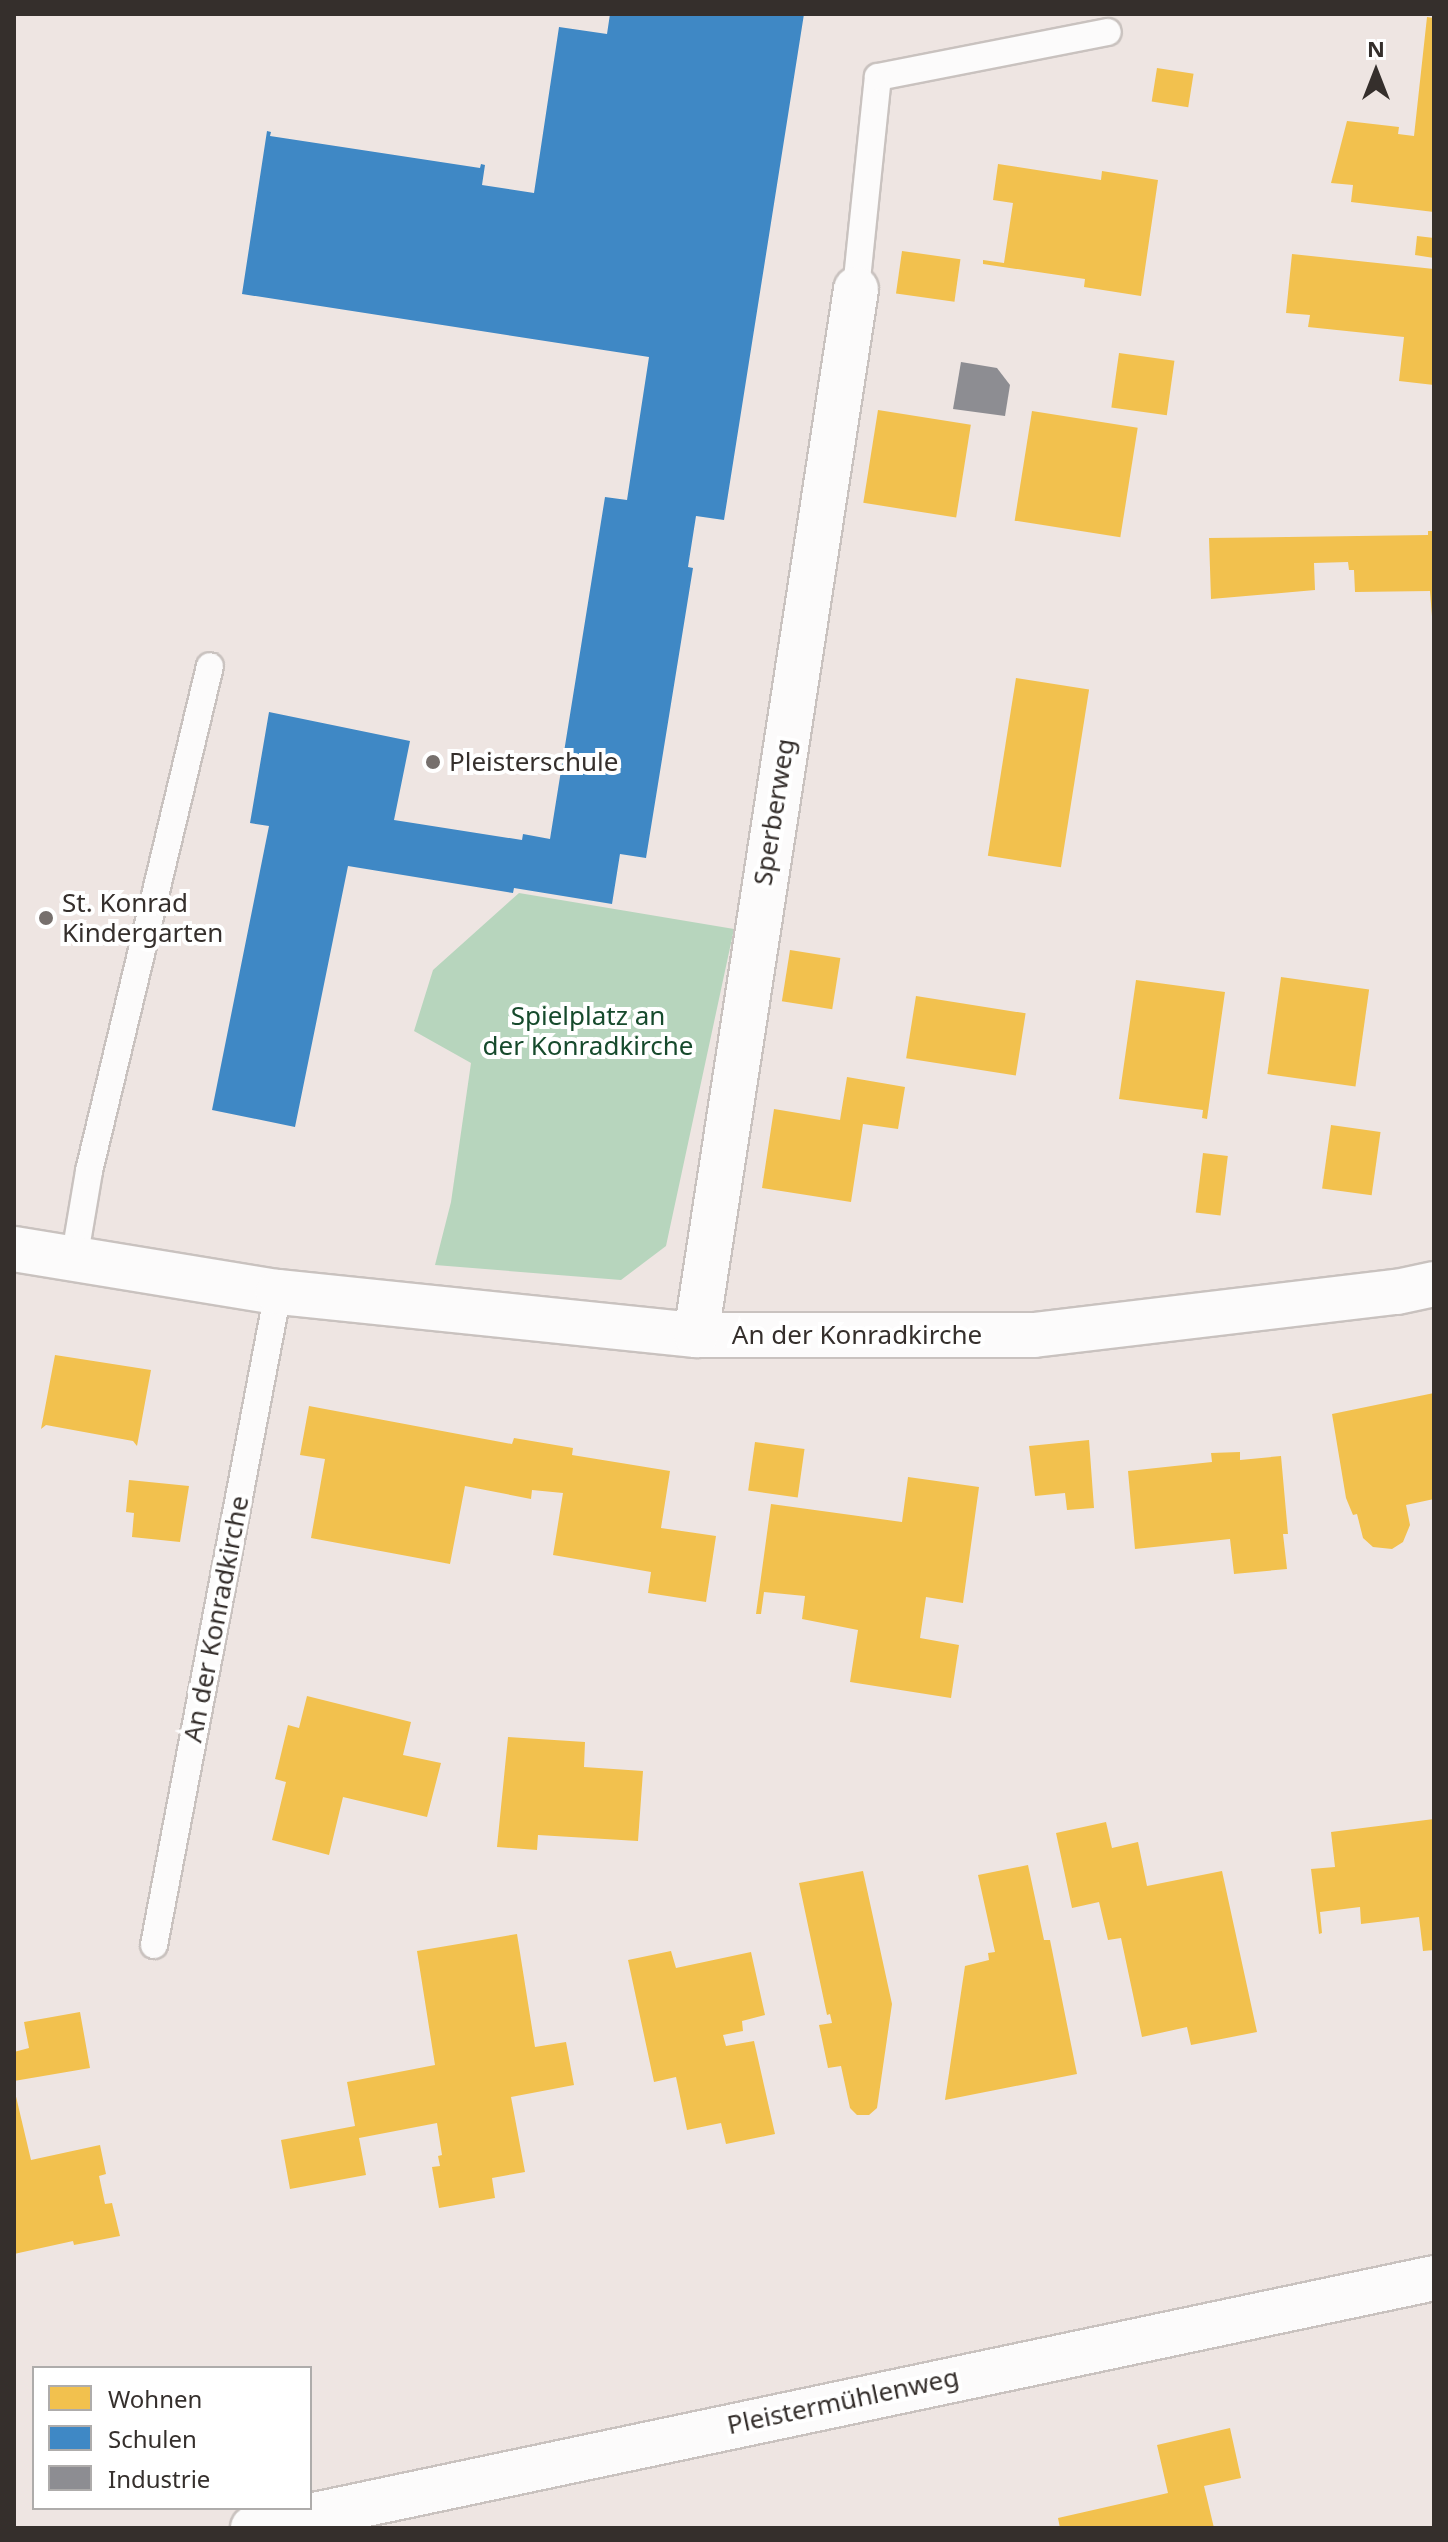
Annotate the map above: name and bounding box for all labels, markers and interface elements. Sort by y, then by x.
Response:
north arrow [1336,32,1416,112]
text: N [1367,33,1385,63]
street label: Sperberweg [747,736,801,888]
place label: Pleisterschule [449,746,618,778]
marker: Pleisterschule [424,753,442,771]
place label: St. Konrad Kindergarten [62,887,223,948]
marker: St. Konrad Kindergarten [37,909,55,927]
park label: Spielplatz an der Konradkirche [483,1000,693,1062]
street label: An der Konradkirche [732,1319,982,1351]
street label: An der Konradkirche [177,1493,255,1745]
street label: Pleistermühlenweg [724,2361,962,2441]
legend [32,2366,312,2510]
text: Wohnen [108,2382,202,2415]
text: Schulen [108,2422,197,2455]
text: Industrie [108,2462,210,2495]

